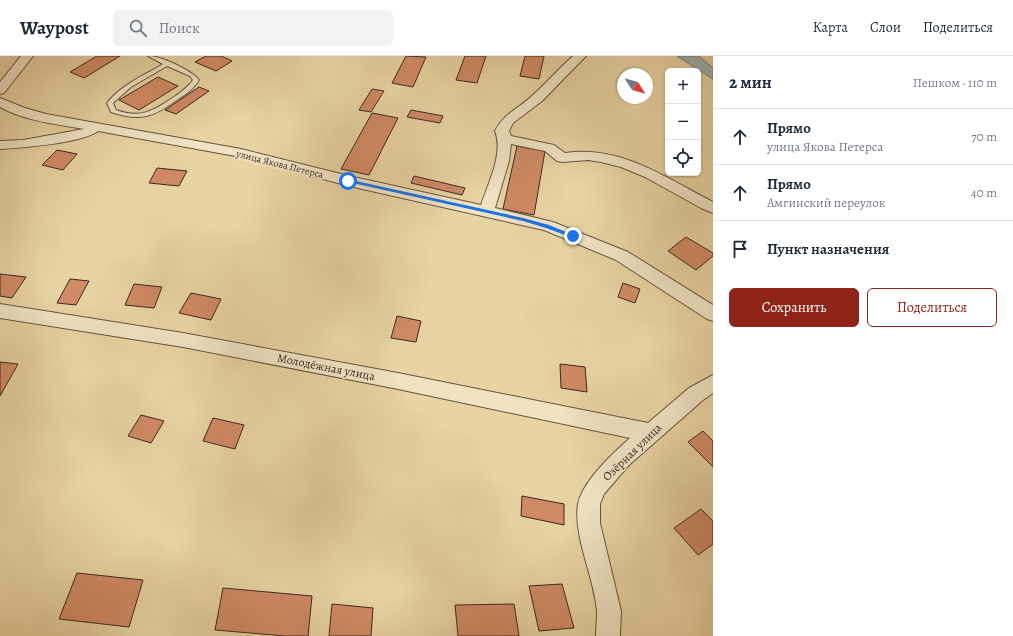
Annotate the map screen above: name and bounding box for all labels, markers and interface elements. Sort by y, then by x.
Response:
search box [113,10,393,46]
text: Waypost [20,15,89,41]
icon: search [127,17,149,39]
text: Поиск [159,18,200,38]
text: Карта [813,18,848,37]
text: Слои [870,18,901,37]
text: Поделиться [923,18,993,37]
north arrow [617,68,653,104]
map controls [665,68,701,176]
button: + [665,68,701,104]
text: 2 мин [729,71,772,94]
text: Пешком · 110 m [913,74,997,91]
button: − [665,104,701,140]
text: Прямо [767,118,811,138]
icon: ahead [729,126,751,148]
text: 70 m [971,128,997,145]
text: улица Якова Петерса [767,138,883,155]
button: locate [665,140,701,176]
street label: улица Якова Петерса [234,147,325,182]
route start [339,172,357,190]
text: Прямо [767,174,811,194]
icon: ahead [729,182,751,204]
text: 40 m [971,184,997,201]
text: Амгинский переулок [767,194,886,211]
route end [564,227,582,245]
icon: arrive [729,238,751,260]
text: Пункт назначения [767,239,889,259]
button: Сохранить [729,288,859,327]
button: Поделиться [867,288,997,327]
street label: Молодёжная улица [276,350,377,384]
street label: Озёрная улица [599,419,665,484]

